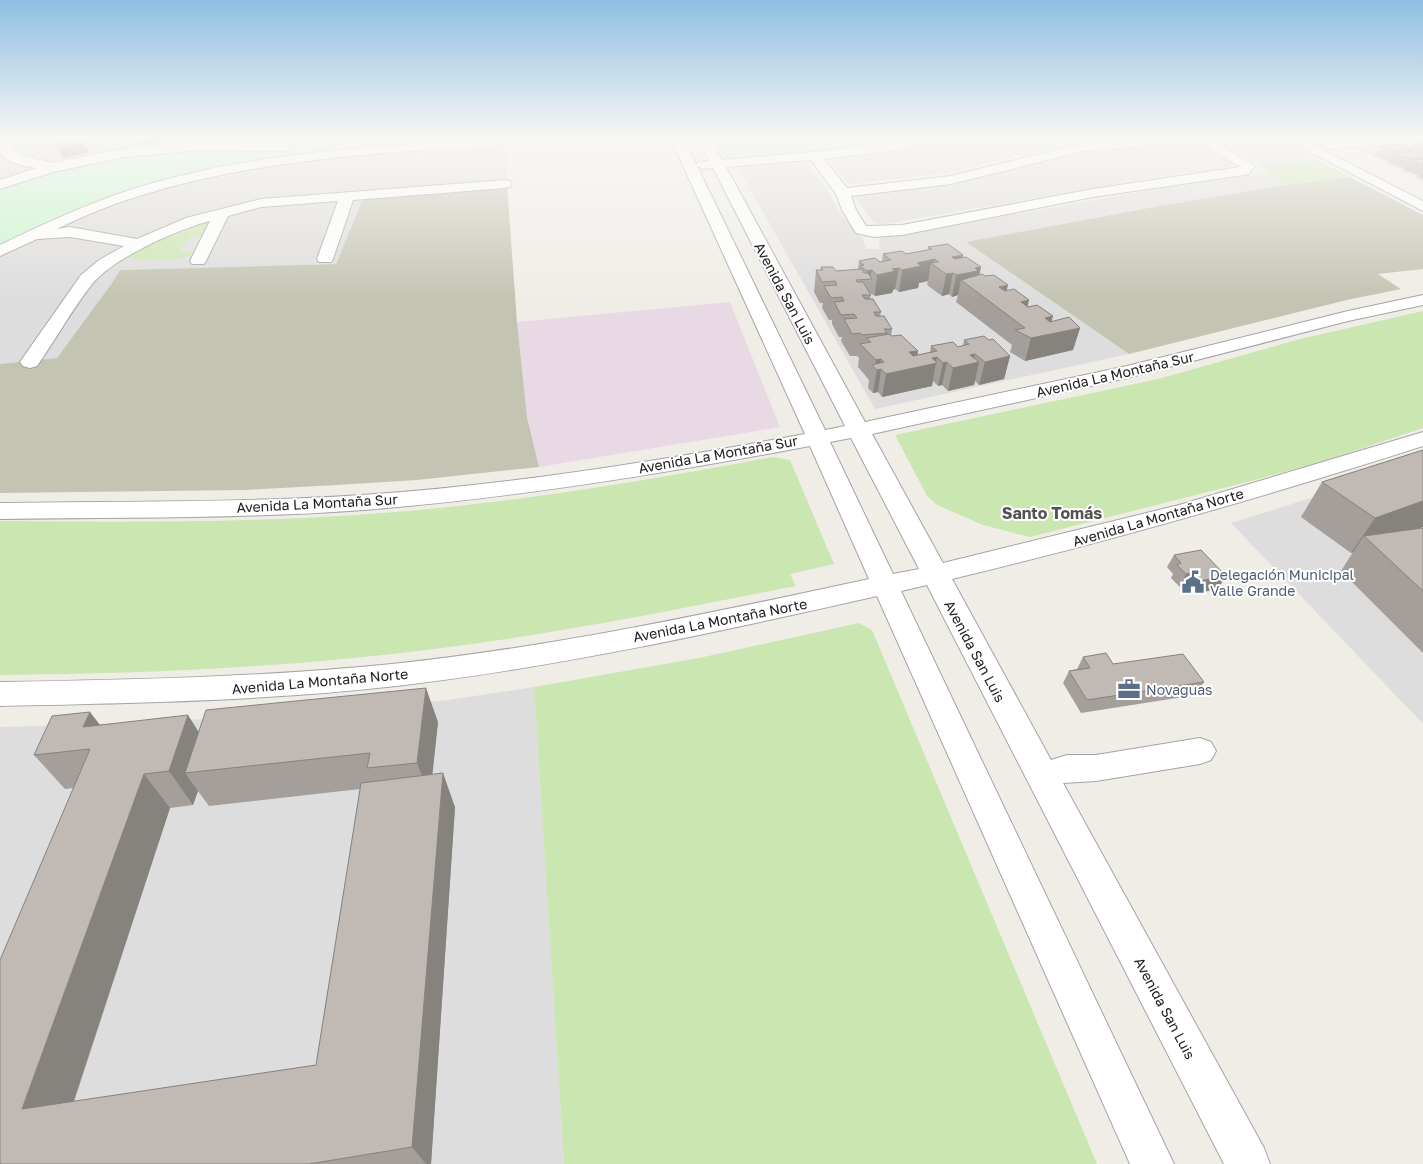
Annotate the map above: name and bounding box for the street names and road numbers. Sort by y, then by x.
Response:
street label: Avenida San Luis [751,239,819,347]
street label: Avenida La Montaña Sur [1034,347,1196,400]
street label: Avenida La Montaña Sur [637,432,800,476]
street label: Avenida La Montaña Norte [1071,484,1245,550]
street label: Avenida La Montaña Sur [236,490,399,516]
street label: Avenida La Montaña Norte [631,595,809,645]
street label: Avenida San Luis [941,597,1009,705]
street label: Avenida La Montaña Norte [231,665,409,697]
street label: Avenida San Luis [1131,954,1199,1062]

